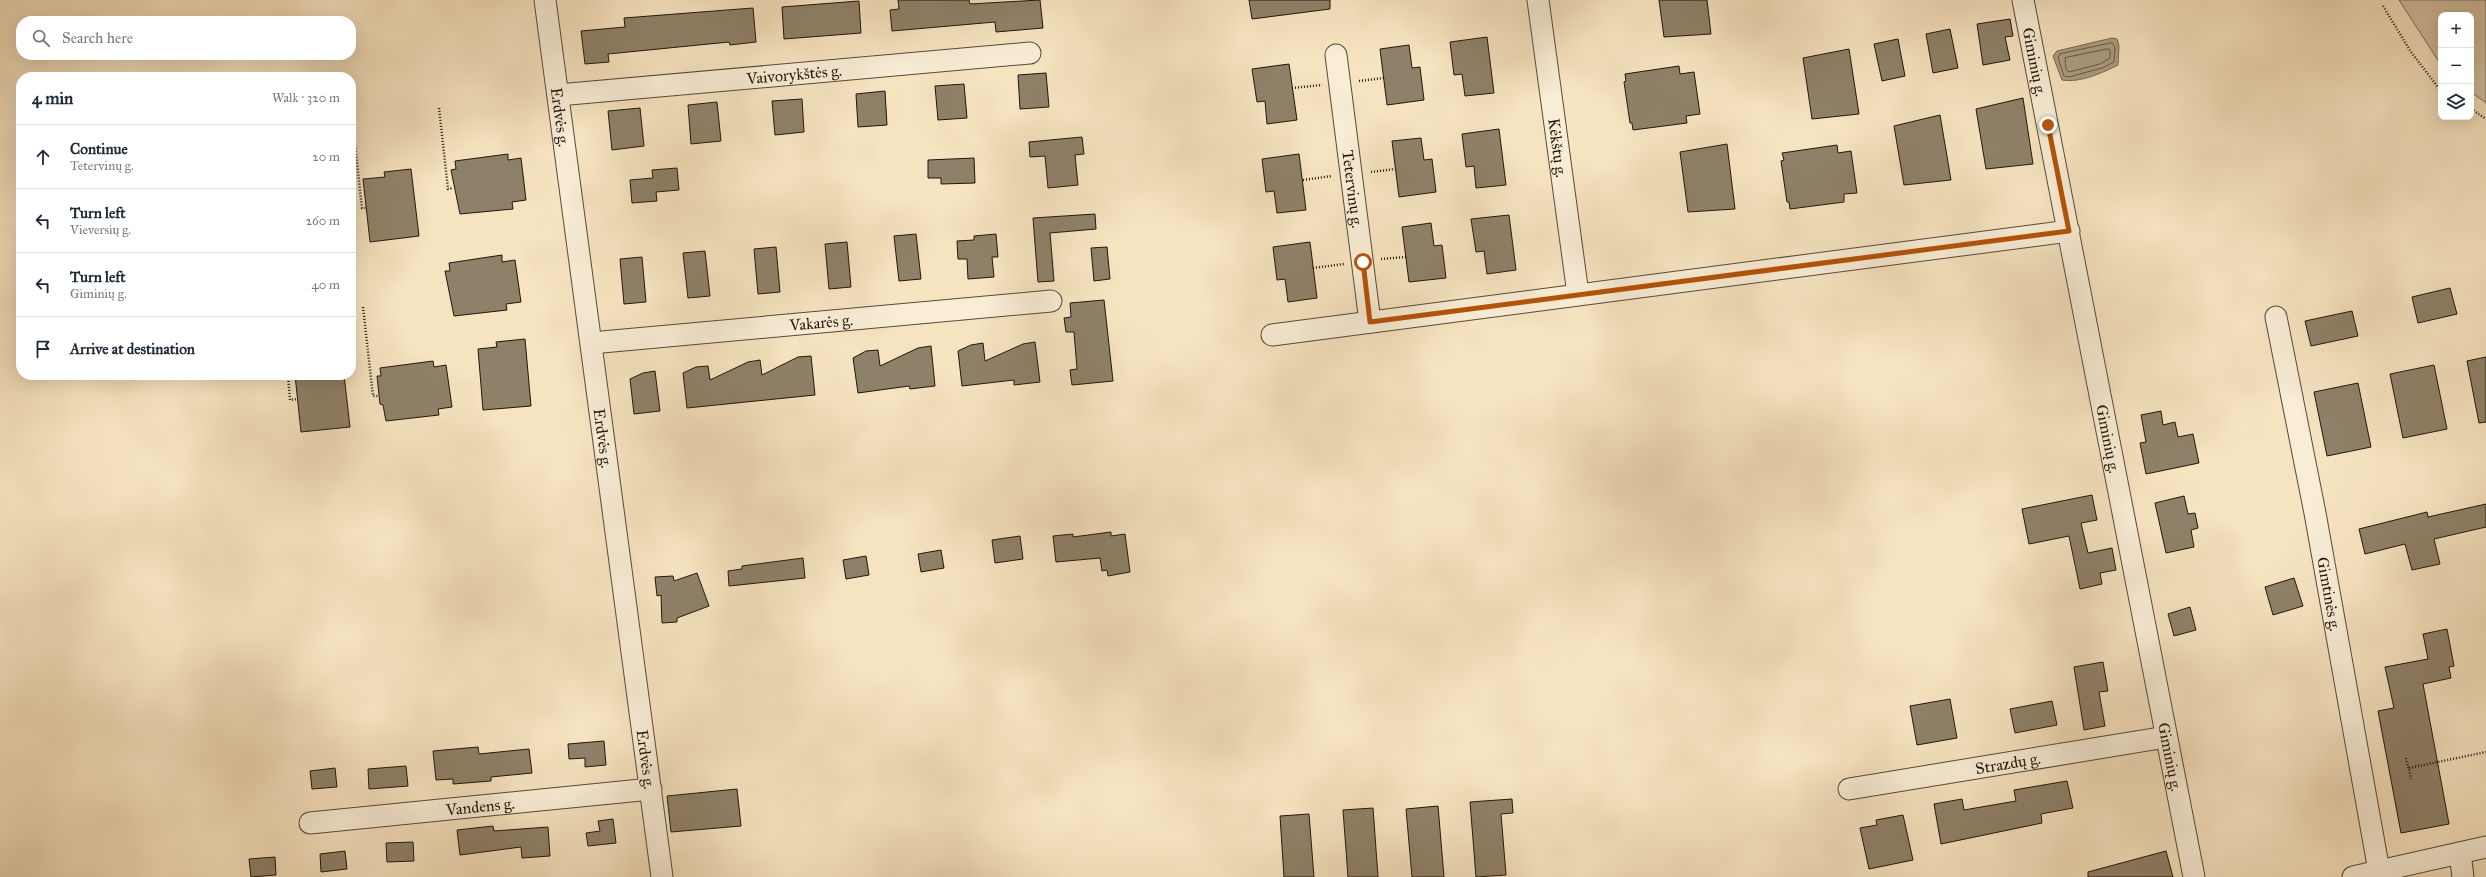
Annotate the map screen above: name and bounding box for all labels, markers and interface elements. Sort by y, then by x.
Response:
map controls [2438,12,2474,120]
button: + [2438,12,2474,48]
search box [16,16,356,60]
street label: Giminių g. [2019,26,2051,98]
icon: search [30,27,52,49]
text: Search here [62,29,133,47]
button: − [2438,48,2474,84]
street label: Vaivorykštės g. [745,60,843,88]
button: layers [2438,84,2474,120]
street label: Erdvės g. [547,86,574,148]
text: 4 min [32,88,73,109]
text: Walk · 320 m [272,90,340,106]
route end [2039,116,2057,134]
street label: Kėkštų g. [1545,117,1572,178]
text: Continue [70,140,128,158]
icon: ahead [32,146,54,168]
text: 20 m [312,149,340,165]
street label: Tetervinų g. [1339,149,1367,229]
text: Tetervinų g. [70,158,134,174]
text: Turn left [70,204,126,222]
icon: left [32,210,54,232]
text: 260 m [306,213,340,229]
text: Vieversių g. [70,222,131,238]
route start [1354,253,1372,271]
text: Turn left [70,268,126,286]
icon: left [32,274,54,296]
text: 40 m [311,277,340,293]
text: Giminių g. [70,286,127,302]
street label: Vakarės g. [788,310,854,334]
icon: arrive [32,338,54,360]
text: Arrive at destination [70,340,195,358]
street label: Giminių g. [2093,403,2125,475]
street label: Erdvės g. [590,407,617,469]
street label: Gimtinės g. [2314,555,2345,632]
street label: Giminių g. [2155,721,2187,793]
street label: Erdvės g. [633,728,660,790]
street label: Strazdų g. [1974,748,2042,778]
street label: Vandens g. [444,793,515,819]

